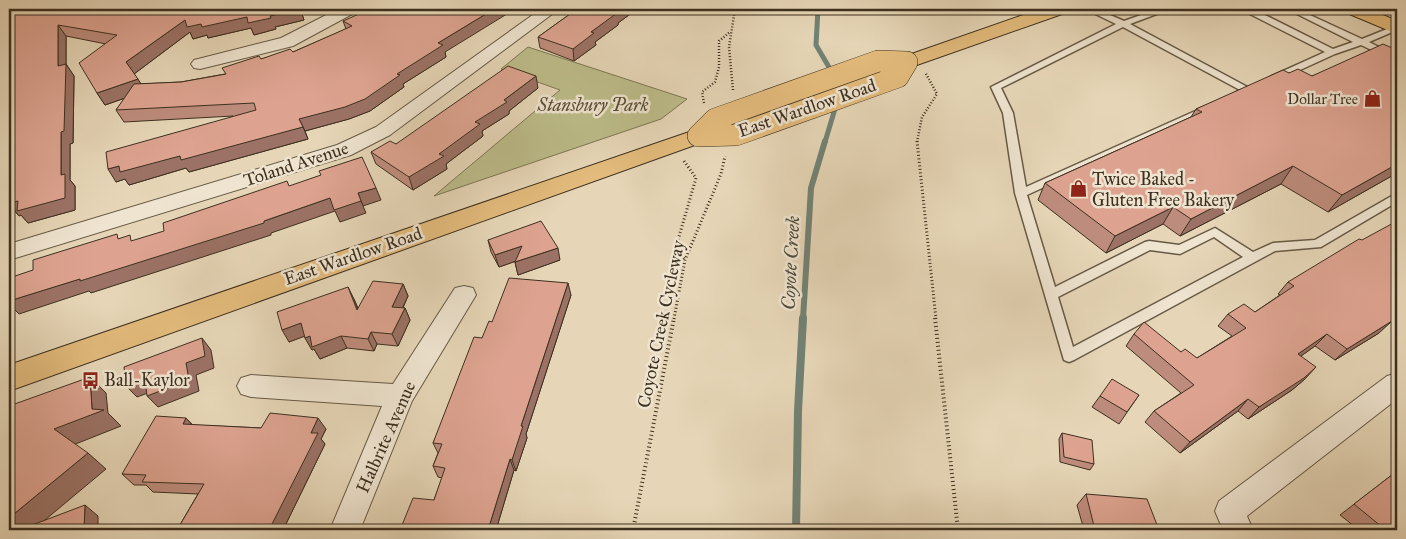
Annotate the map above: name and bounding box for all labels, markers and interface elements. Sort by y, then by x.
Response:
street label: East Wardlow Road [735,74,879,142]
shop icon: Dollar Tree [1362,89,1382,109]
place label: Dollar Tree [1287,90,1358,108]
park label: Stansbury Park [536,94,649,116]
street label: Toland Avenue [241,137,351,191]
place label: Twice Baked - Gluten Free Bakery [1092,168,1235,211]
shop icon: Twice Baked - Gluten Free Bakery [1068,179,1088,199]
water label: Coyote Creek [777,215,804,311]
street label: East Wardlow Road [281,222,425,290]
street label: Coyote Creek Cycleway [633,238,690,410]
place label: Ball-Kaylor [104,369,190,391]
bus stop icon: Ball-Kaylor [80,370,100,390]
street label: Halbrite Avenue [352,378,420,496]

